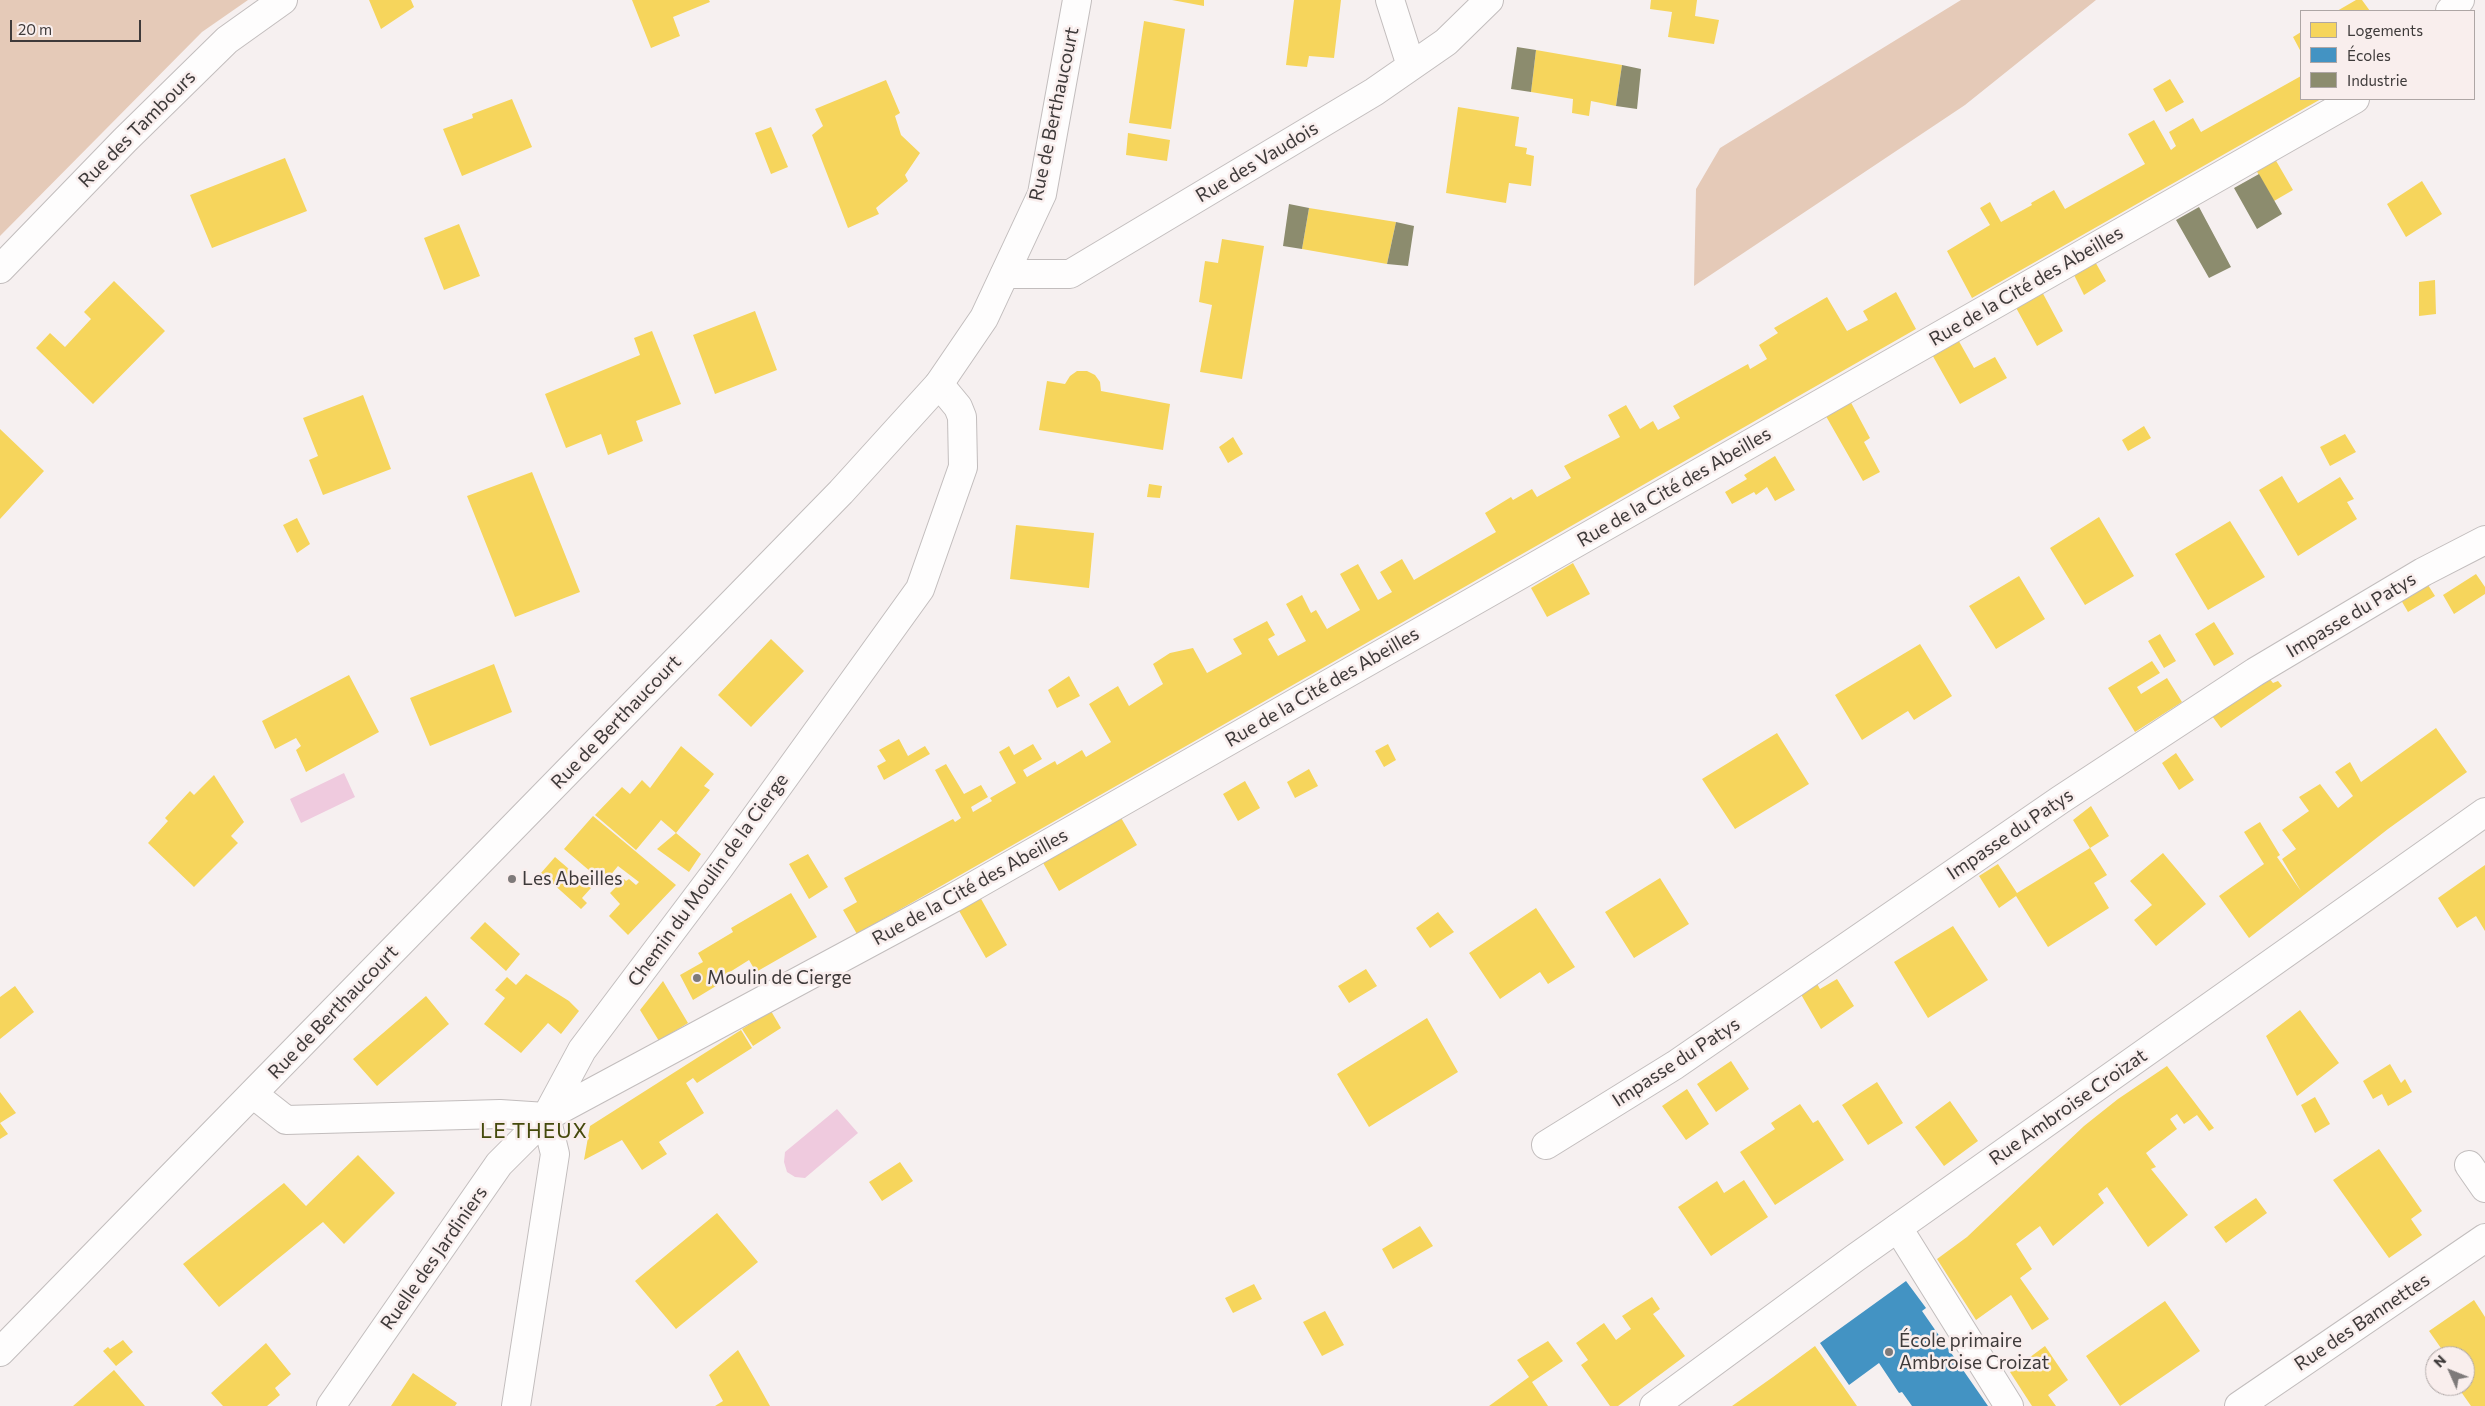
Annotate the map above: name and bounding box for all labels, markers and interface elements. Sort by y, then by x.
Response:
scale bar [12,10,144,42]
legend [2300,10,2475,100]
text: 20 m [18,20,52,38]
text: Logements [2347,21,2423,39]
street label: Rue de Berthaucourt [1024,25,1084,203]
text: Écoles [2347,46,2391,64]
street label: Rue des Tambours [74,66,200,192]
text: Industrie [2347,71,2408,89]
street label: Rue des Vaudois [1192,117,1322,207]
street label: Rue de la Cité des Abeilles [1925,221,2127,351]
street label: Rue de la Cité des Abeilles [1573,422,1775,552]
street label: Impasse du Patys [2282,567,2420,663]
street label: Rue de la Cité des Abeilles [1221,622,1423,752]
street label: Rue de Berthaucourt [546,650,686,794]
street label: Chemin du Moulin de la Cierge [623,769,793,991]
street label: Impasse du Patys [1943,783,2077,885]
street label: Rue de la Cité des Abeilles [868,824,1072,950]
place label: Les Abeilles [522,868,623,890]
marker: Les Abeilles [506,873,518,885]
street label: Rue de Berthaucourt [263,940,403,1084]
place label: Moulin de Cierge [707,967,852,989]
marker: Moulin de Cierge [691,972,703,984]
street label: Impasse du Patys [1608,1012,1744,1112]
street label: Rue Ambroise Croizat [1985,1044,2151,1170]
district label: LE THEUX [479,1118,589,1144]
street label: Ruelle des Jardiniers [376,1182,492,1334]
street label: Rue des Bannettes [2290,1268,2434,1376]
place label: École primaire Ambroise Croizat [1899,1330,2049,1374]
marker: École primaire Ambroise Croizat [1883,1346,1895,1358]
north arrow [2425,1346,2475,1396]
text: N [2430,1351,2449,1371]

